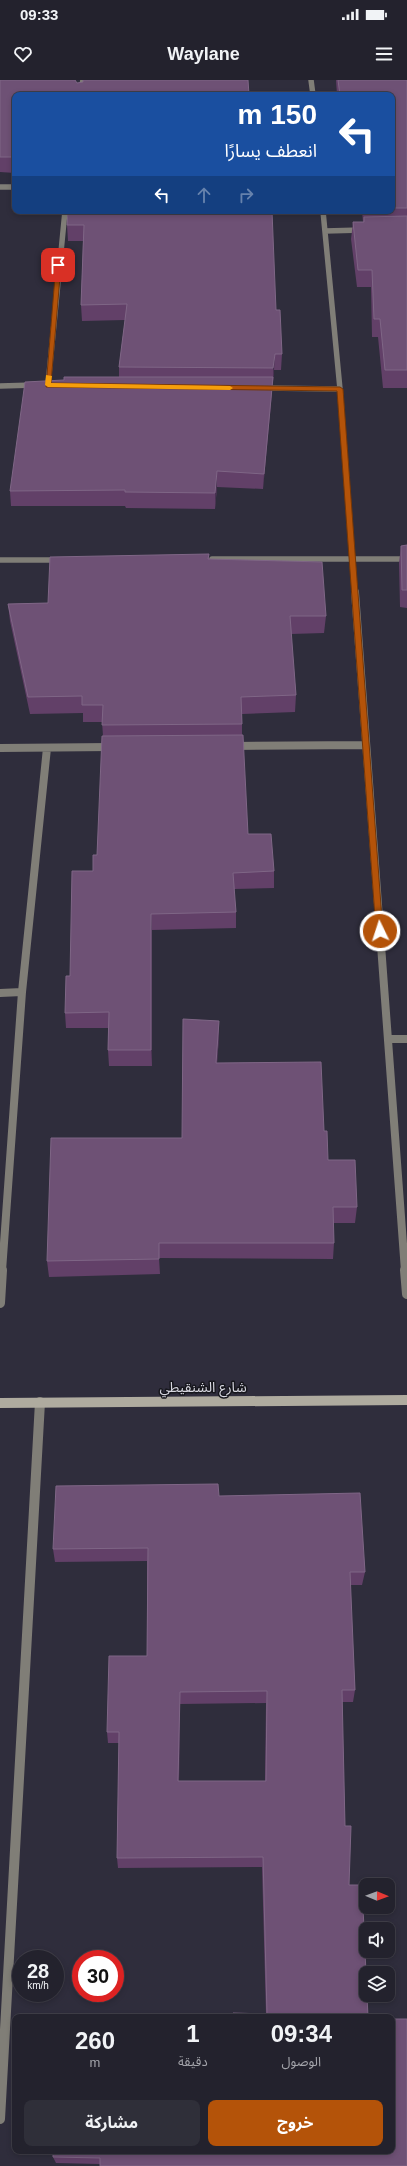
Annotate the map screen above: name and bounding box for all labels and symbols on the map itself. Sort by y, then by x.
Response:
pin [41,248,75,282]
position arrow [359,910,401,952]
street label: شارع الشنقيطي [159,1379,247,1398]
north arrow [359,1878,395,1914]
speed limit sign: 30 [72,1950,124,2002]

